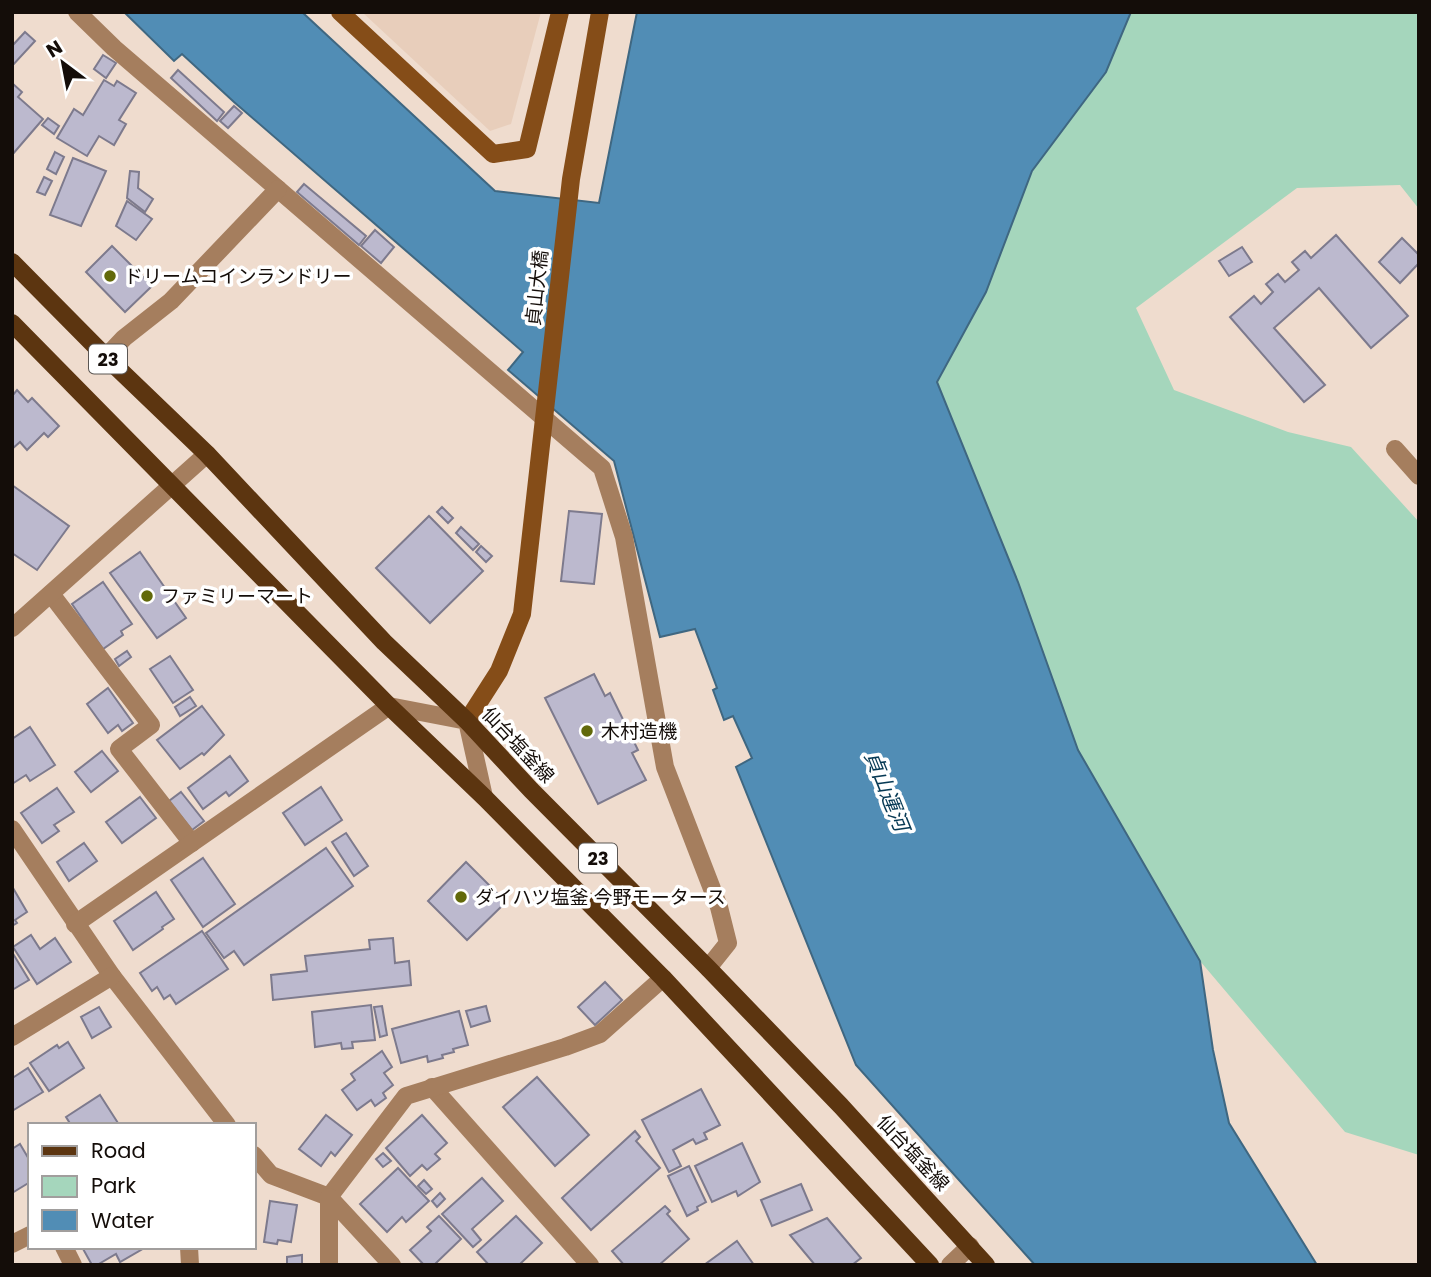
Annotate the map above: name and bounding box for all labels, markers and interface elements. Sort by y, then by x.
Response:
north arrow [28,28,98,98]
text: N [41,34,67,64]
street label: 貞山大橋 [520,249,554,327]
place label: ドリームコインランドリー [124,263,351,290]
marker: ドリームコインランドリー [102,268,118,284]
road number: 23 [89,344,127,374]
place label: ファミリーマート [161,583,313,610]
marker: ファミリーマート [139,588,155,604]
street label: 仙台塩釜線 [476,701,560,789]
place label: 木村造機 [601,718,677,745]
marker: 木村造機 [579,723,595,739]
water label: 貞山運河 [858,747,918,839]
road number: 23 [579,844,617,872]
place label: ダイハツ塩釜 今野モータース [475,884,726,911]
marker: ダイハツ塩釜 今野モータース [453,889,469,905]
street label: 仙台塩釜線 [871,1109,955,1197]
legend [28,1123,256,1249]
text: Road [91,1136,146,1165]
text: Park [91,1171,136,1200]
text: Water [91,1206,154,1235]

